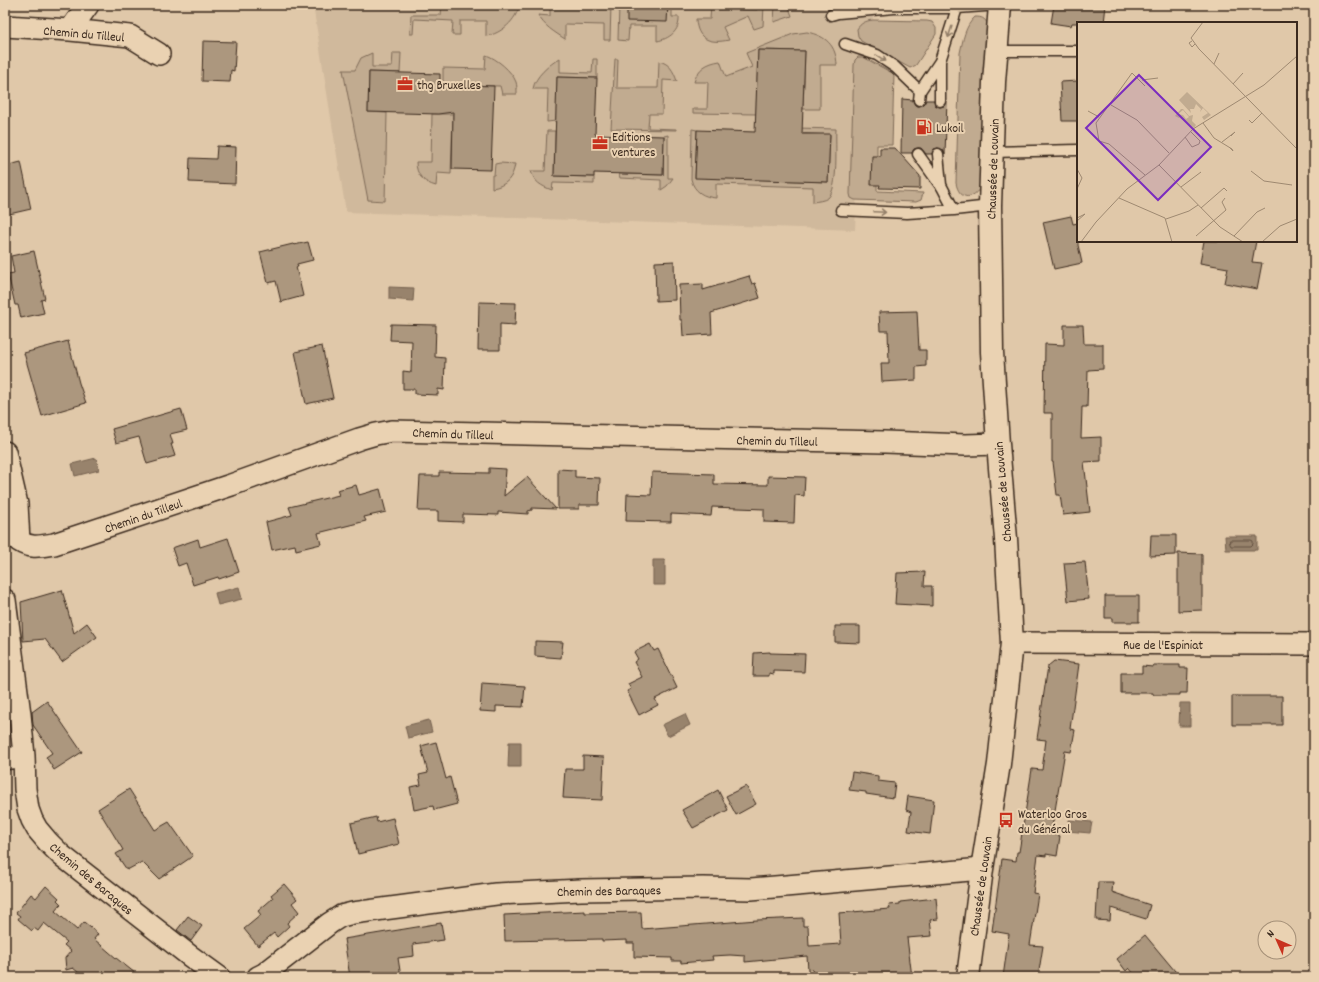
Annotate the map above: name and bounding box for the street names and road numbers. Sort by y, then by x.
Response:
street label: Chemin du Tilleul [42,22,125,48]
street label: Chaussée de Louvain [983,118,1006,220]
street label: Chemin du Tilleul [412,425,494,446]
street label: Chemin du Tilleul [736,432,818,453]
street label: Chaussée de Louvain [991,441,1018,543]
street label: Chemin du Tilleul [102,495,185,540]
street label: Rue de l'Espiniat [1123,637,1203,656]
street label: Chaussée de Louvain [966,835,999,938]
street label: Chemin des Baraques [44,839,136,921]
street label: Chemin des Baraques [557,882,661,903]

